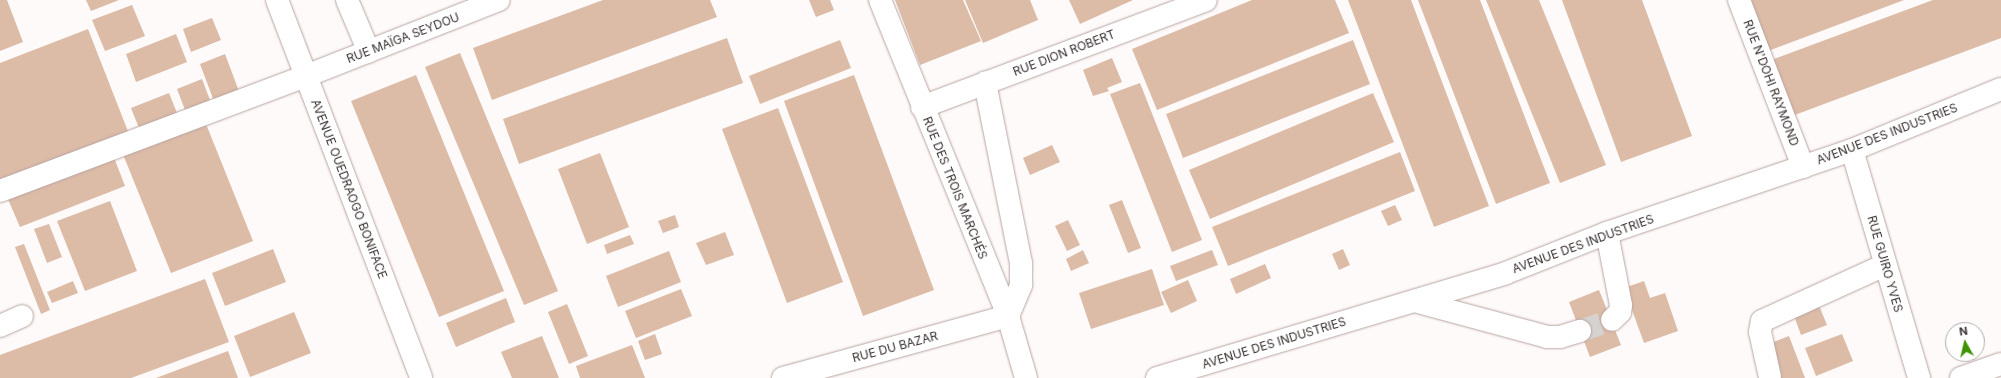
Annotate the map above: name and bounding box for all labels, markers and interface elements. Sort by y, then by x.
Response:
street label: RUE MAÏGA SEYDOU [345,10,461,66]
street label: RUE N'DOHI RAYMOND [1740,18,1802,148]
street label: RUE DION ROBERT [1011,27,1117,79]
street label: AVENUE OUEDRAOGO BONIFACE [308,97,390,281]
street label: AVENUE DES INDUSTRIES [1815,100,1959,168]
street label: RUE DES TROIS MARCHÉS [920,115,990,261]
street label: AVENUE DES INDUSTRIES [1510,212,1656,276]
street label: RUE GUIRO YVES [1864,214,1906,314]
street label: AVENUE DES INDUSTRIES [1200,314,1348,372]
north arrow [1945,322,1985,362]
text: N [1958,324,1969,339]
street label: RUE DU BAZAR [851,329,939,365]

